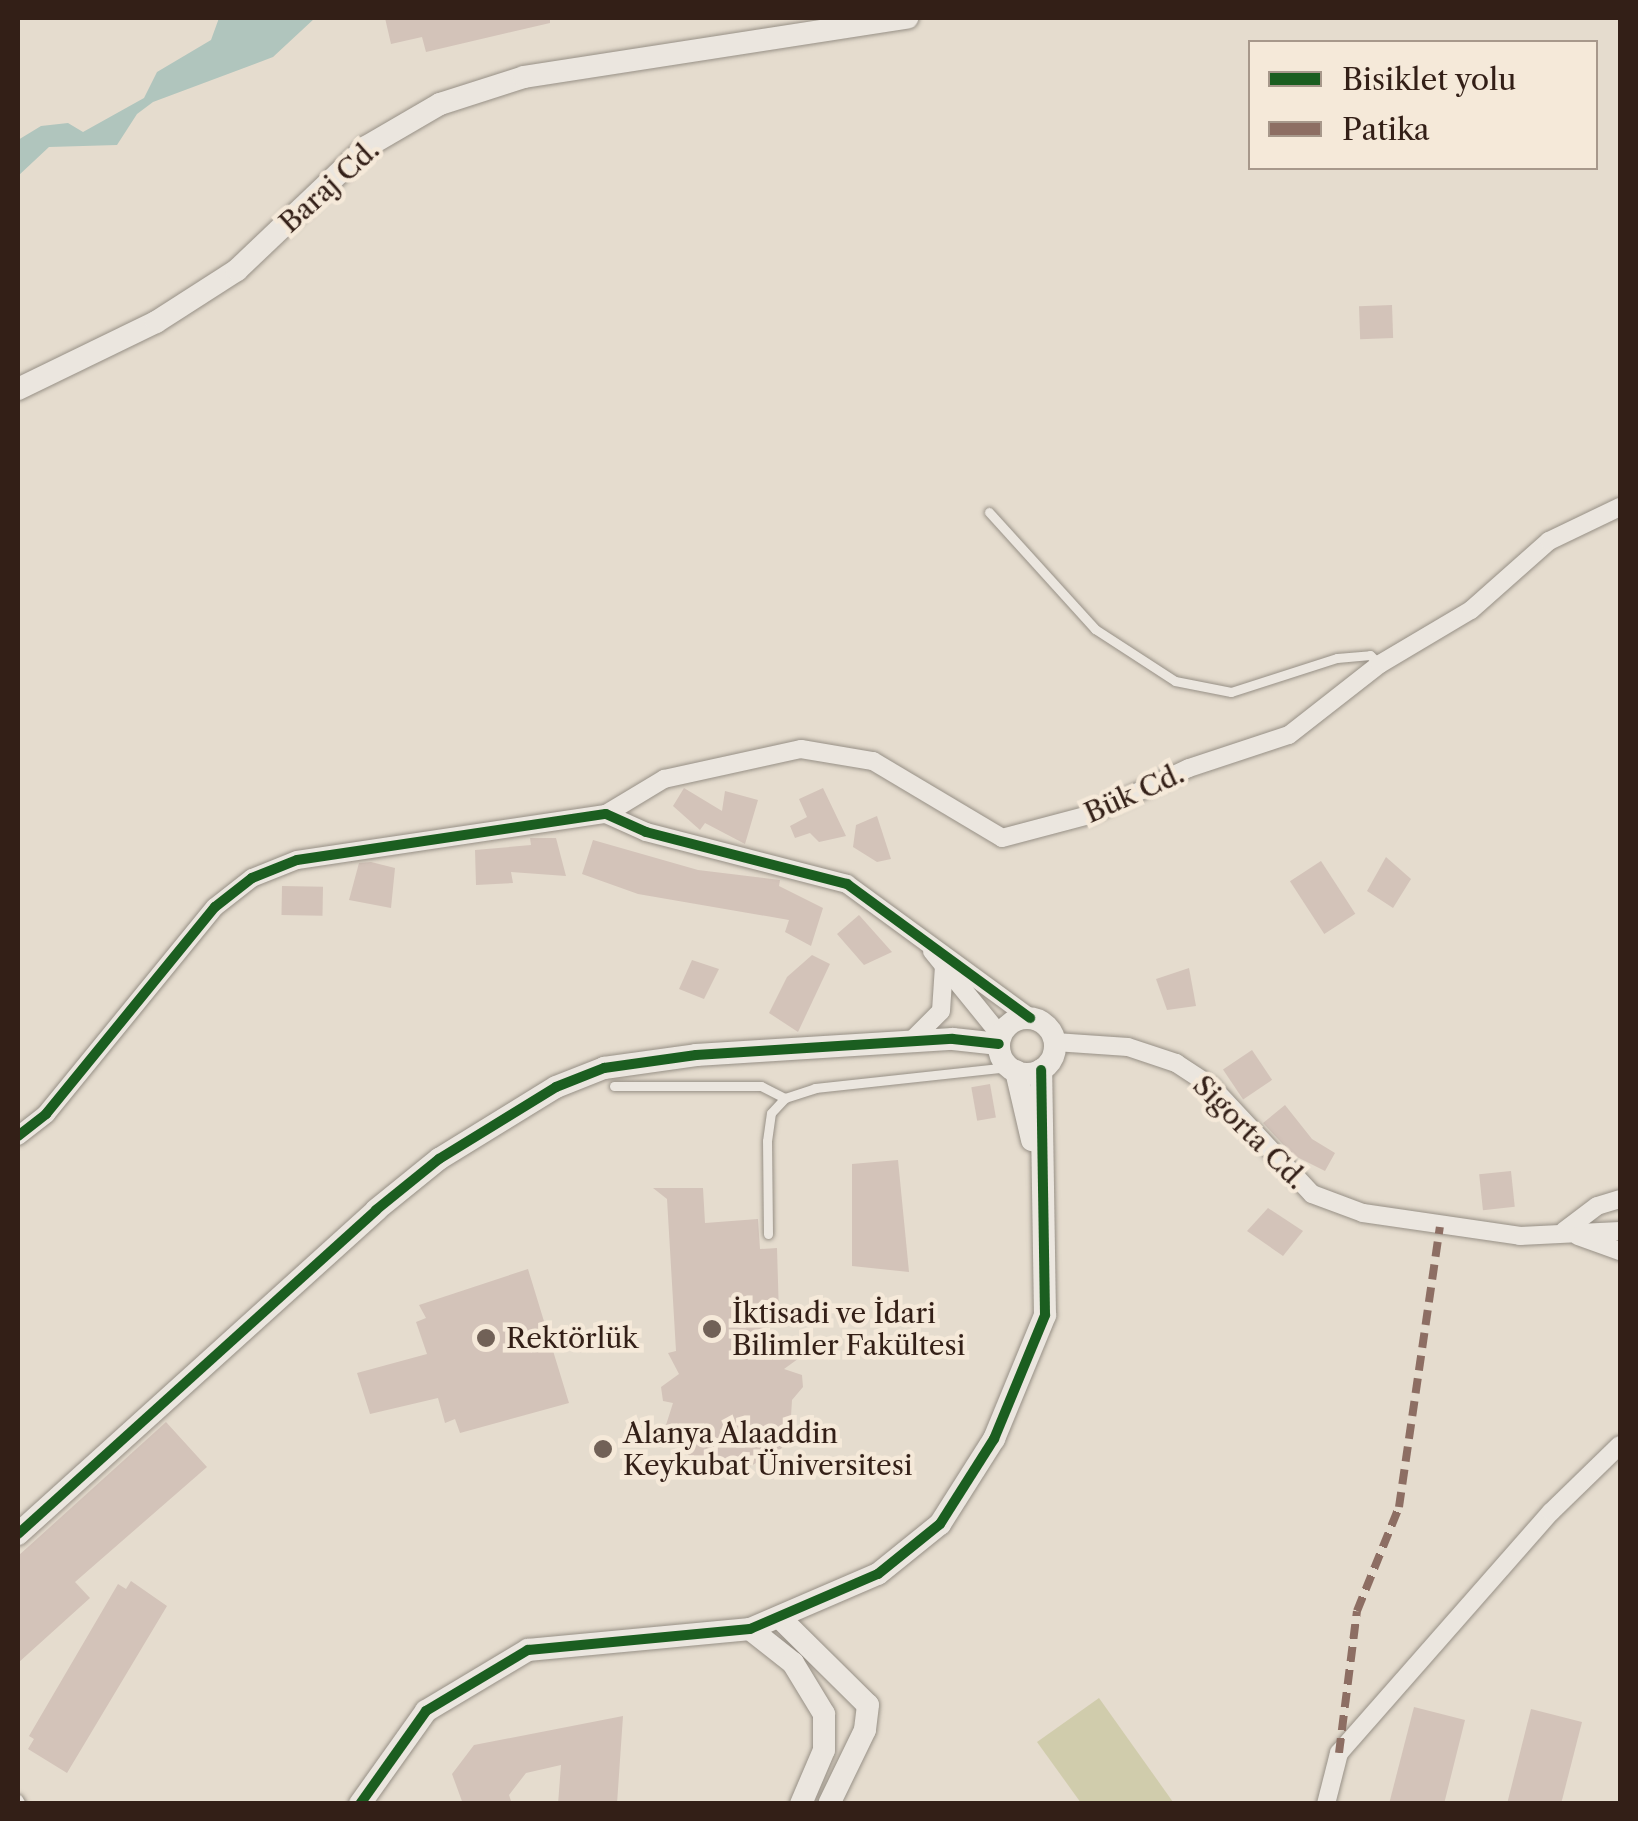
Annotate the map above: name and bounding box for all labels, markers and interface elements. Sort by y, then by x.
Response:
legend [1248,40,1598,170]
text: Bisiklet yolu [1342,61,1517,98]
text: Patika [1342,111,1430,148]
street label: Baraj Cd. [272,133,386,239]
street label: Bük Cd. [1079,756,1189,830]
street label: Sigorta Cd. [1186,1068,1314,1196]
place label: İktisadi ve İdari Bilimler Fakültesi [732,1296,966,1362]
marker: İktisadi ve İdari Bilimler Fakültesi [701,1318,723,1340]
place label: Rektörlük [506,1321,638,1355]
marker: Rektörlük [475,1327,497,1349]
place label: Alanya Alaaddin Keykubat Üniversitesi [623,1416,913,1482]
marker: Alanya Alaaddin Keykubat Üniversitesi [592,1438,614,1460]

